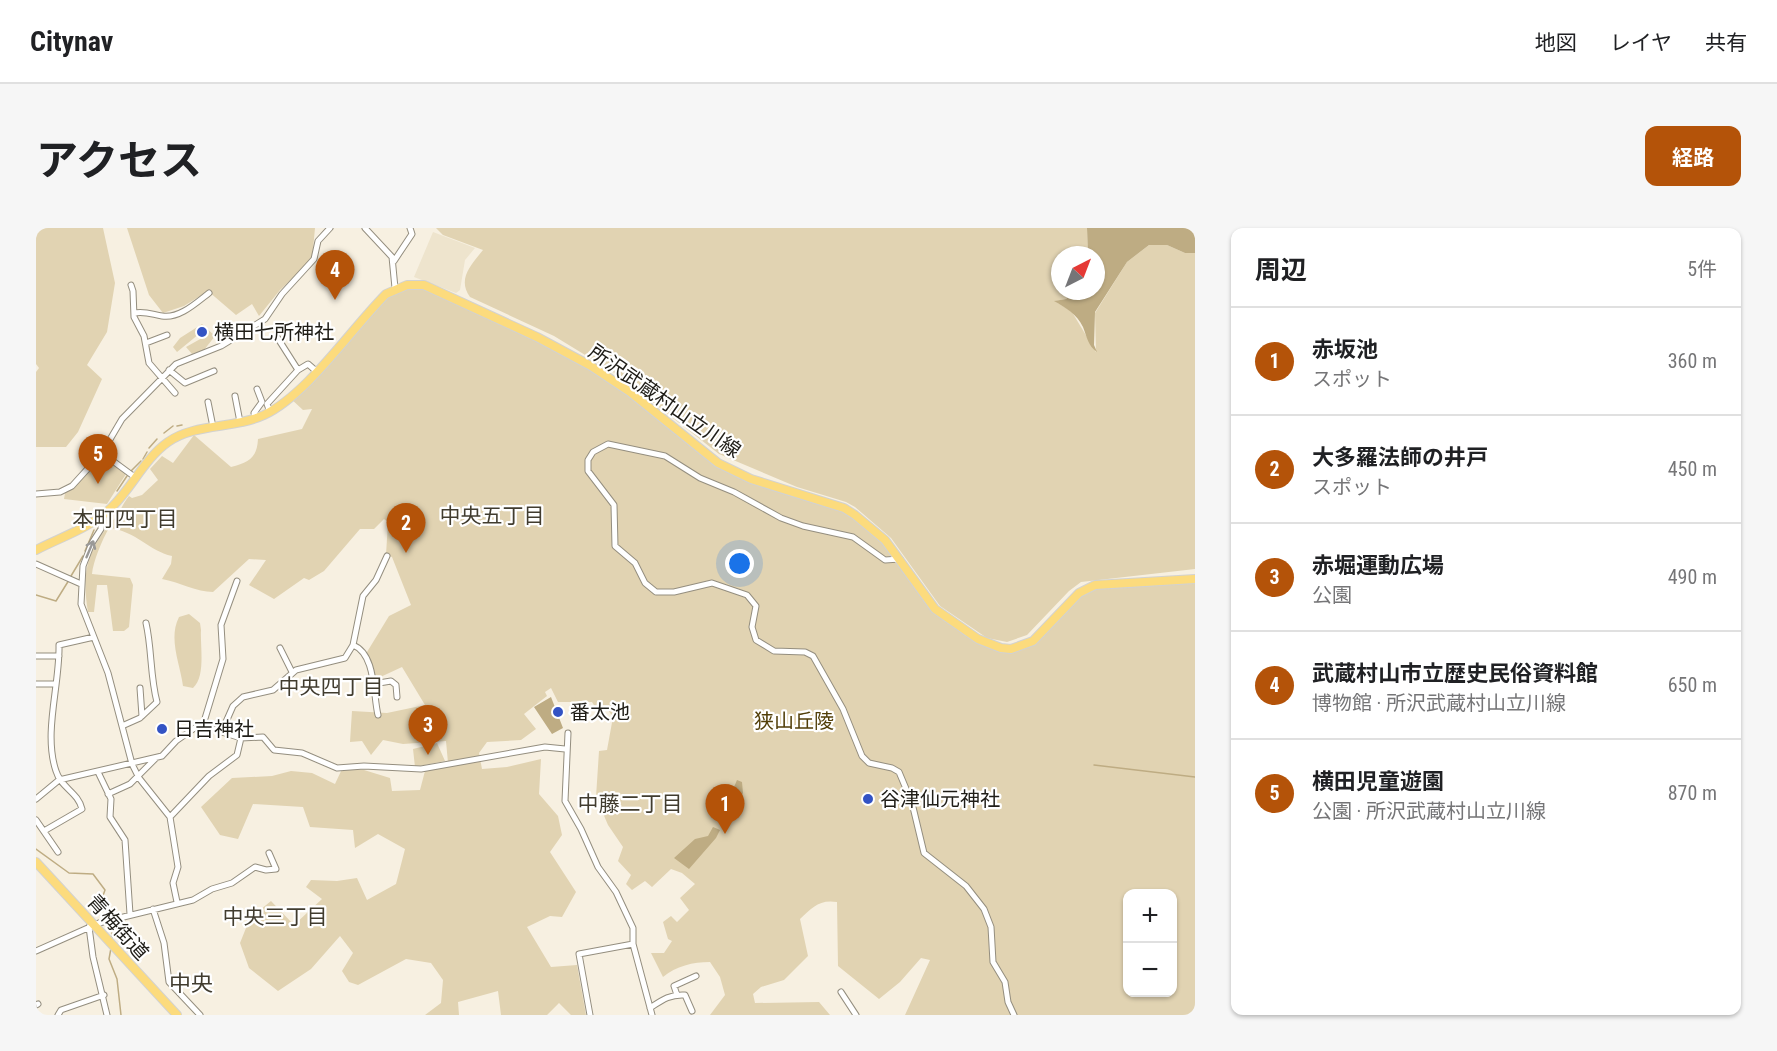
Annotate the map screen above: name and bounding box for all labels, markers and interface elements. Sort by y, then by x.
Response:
text: Citynav [30,25,113,58]
text: 地図 [1535,31,1577,55]
text: レイヤ [1610,31,1672,55]
text: 共有 [1705,31,1747,55]
button: 経路 [1645,126,1741,186]
text: アクセス [36,136,202,185]
north arrow [1051,246,1105,300]
pin: 4 [316,250,354,300]
text: 周辺 [1255,255,1307,285]
text: 5件 [1687,257,1717,281]
place label: 横田七所神社 [214,320,334,344]
marker: 横田七所神社 [195,325,209,339]
text: 赤坂池 [1312,337,1378,362]
street label: 所沢武蔵村山立川線 [584,340,746,462]
text: 1 [1269,349,1280,373]
text: 360 m [1668,349,1717,373]
text: スポット [1312,367,1392,391]
pin: 5 [78,434,118,484]
text: 大多羅法師の井戸 [1312,445,1488,470]
text: 2 [1269,457,1280,481]
text: 450 m [1668,457,1717,481]
text: スポット [1312,475,1392,499]
pin: 2 [386,504,425,553]
district label: 中央五丁目 [440,504,545,528]
district label: 本町四丁目 [73,507,178,531]
one-way arrow [84,541,96,559]
your location [725,549,754,578]
text: 赤堀運動広場 [1312,553,1444,578]
text: 3 [1269,565,1280,589]
text: 490 m [1668,565,1717,589]
text: 公園 [1312,583,1352,607]
text: 武蔵村山市立歴史民俗資料館 [1312,661,1598,686]
text: 4 [1269,673,1280,697]
text: 650 m [1668,673,1717,697]
district label: 中央四丁目 [279,675,384,699]
text: 博物館 · 所沢武蔵村山立川線 [1312,691,1566,715]
place label: 番太池 [570,700,630,724]
marker: 番太池 [551,705,565,719]
pin: 3 [408,706,448,755]
park label: 狭山丘陵 [754,709,834,733]
place label: 日吉神社 [174,717,254,741]
marker: 日吉神社 [155,722,169,736]
text: 横田児童遊園 [1312,769,1444,794]
text: 5 [1269,781,1280,805]
text: 870 m [1668,781,1717,805]
pin: 1 [706,784,744,834]
place label: 谷津仙元神社 [880,787,1000,811]
district label: 中藤二丁目 [578,792,683,816]
marker: 谷津仙元神社 [861,792,875,806]
text: 公園 · 所沢武蔵村山立川線 [1312,799,1546,823]
street label: 青梅街道 [82,889,154,965]
map controls [1123,889,1177,997]
button: + [1123,889,1177,943]
district label: 中央三丁目 [223,905,328,929]
button: − [1123,943,1177,997]
district label: 中央 [169,971,213,996]

